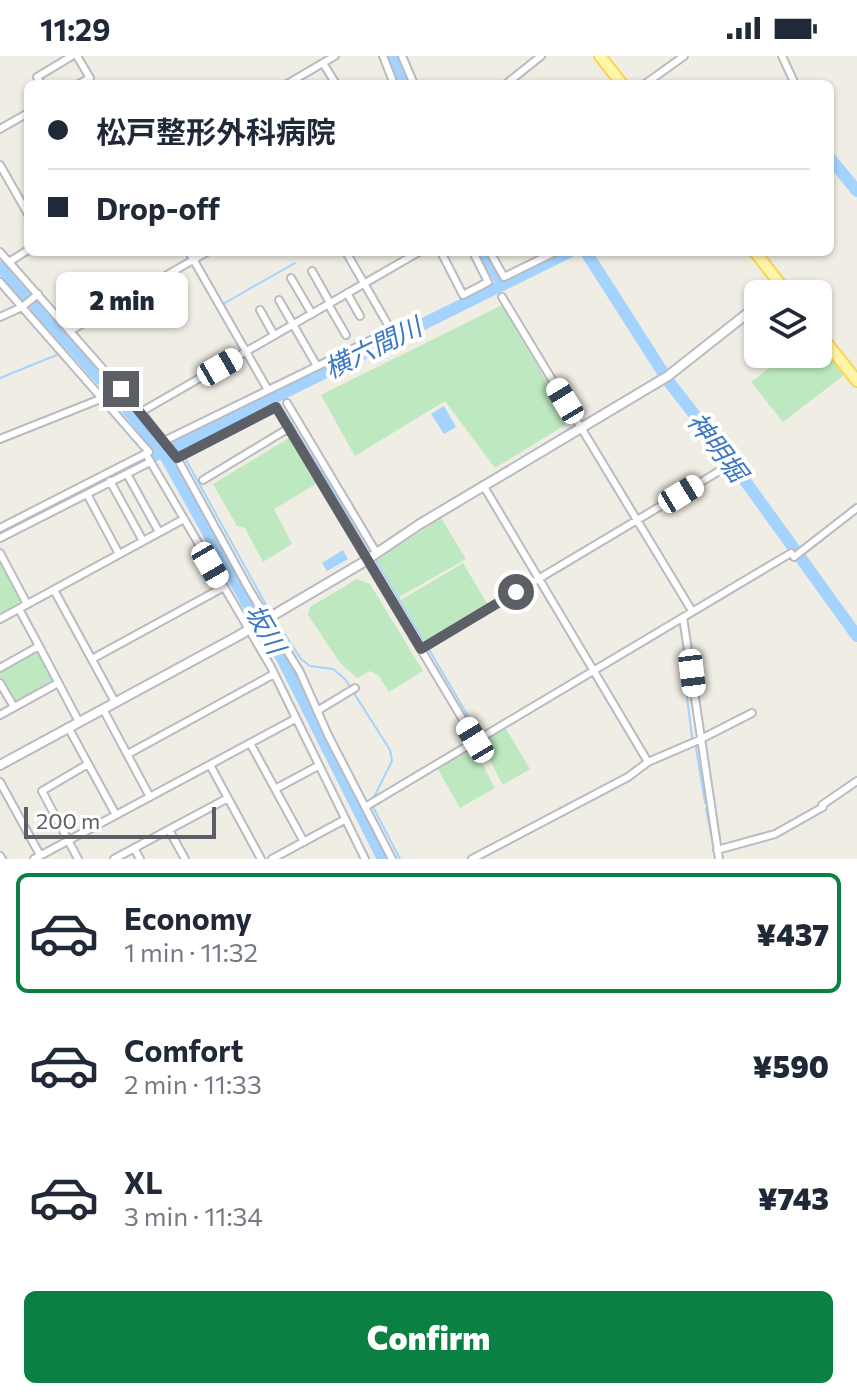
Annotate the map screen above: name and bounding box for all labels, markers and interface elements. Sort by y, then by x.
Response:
text: 11:29 [40,10,110,47]
text: 松戸整形外科病院 [96,112,336,149]
text: Drop-off [96,189,220,226]
callout: 2 min [55,273,187,329]
map controls [744,280,832,368]
button: layers [744,280,832,368]
text: 2 min [89,284,155,315]
water label: 横六間川 [319,309,429,383]
car [193,345,247,389]
route end [103,371,139,407]
car [542,374,588,428]
water label: 神明堀 [682,406,756,490]
car [654,471,708,517]
car [188,538,232,592]
route start [498,574,534,610]
water label: 坂川 [240,598,294,661]
car [677,648,707,698]
car [452,713,498,767]
scale bar [24,803,216,839]
text: 200 m [36,807,100,834]
icon: car [28,897,100,969]
text: Economy [124,899,252,936]
text: ¥437 [756,915,829,952]
text: 1 min · 11:32 [124,936,258,967]
icon: car [28,1029,100,1101]
text: Comfort [124,1031,243,1068]
text: ¥590 [753,1047,829,1084]
text: 2 min · 11:33 [124,1068,262,1099]
icon: car [28,1161,100,1233]
text: XL [124,1163,163,1200]
text: ¥743 [758,1179,829,1216]
text: 3 min · 11:34 [124,1200,263,1231]
button: Confirm [24,1291,833,1383]

